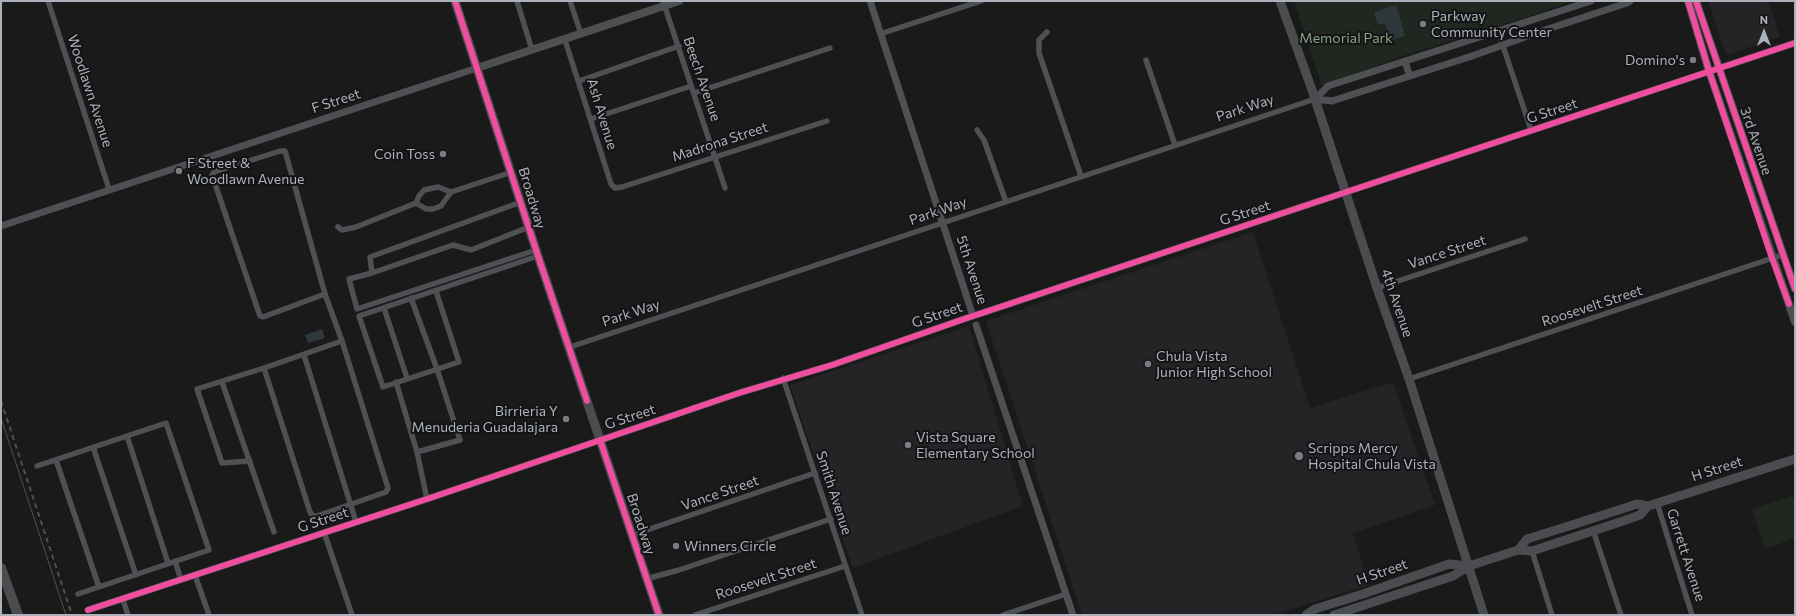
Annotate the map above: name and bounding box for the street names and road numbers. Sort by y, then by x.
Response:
street label: Woodlawn Avenue [64,33,116,149]
street label: Beech Avenue [680,35,724,123]
street label: Ash Avenue [583,76,621,152]
street label: F Street [309,85,363,117]
street label: Park Way [1214,91,1276,125]
street label: G Street [1524,95,1580,127]
street label: 3rd Avenue [1737,105,1775,177]
street label: Madrona Street [670,119,770,165]
street label: Broadway [515,165,549,231]
street label: Park Way [907,193,969,229]
street label: G Street [1217,197,1273,229]
street label: Vance Street [1406,232,1488,272]
street label: 5th Avenue [953,234,991,306]
street label: 4th Avenue [1377,266,1417,340]
street label: Roosevelt Street [1539,282,1645,330]
street label: Park Way [600,296,662,330]
street label: G Street [909,299,965,331]
street label: G Street [602,401,658,433]
street label: Smith Avenue [813,449,855,537]
street label: H Street [1689,453,1745,485]
street label: Vance Street [679,472,761,514]
street label: Broadway [623,491,659,557]
street label: G Street [295,504,351,536]
street label: Garrett Avenue [1663,506,1709,604]
street label: Roosevelt Street [713,555,819,603]
street label: H Street [1354,555,1410,589]

